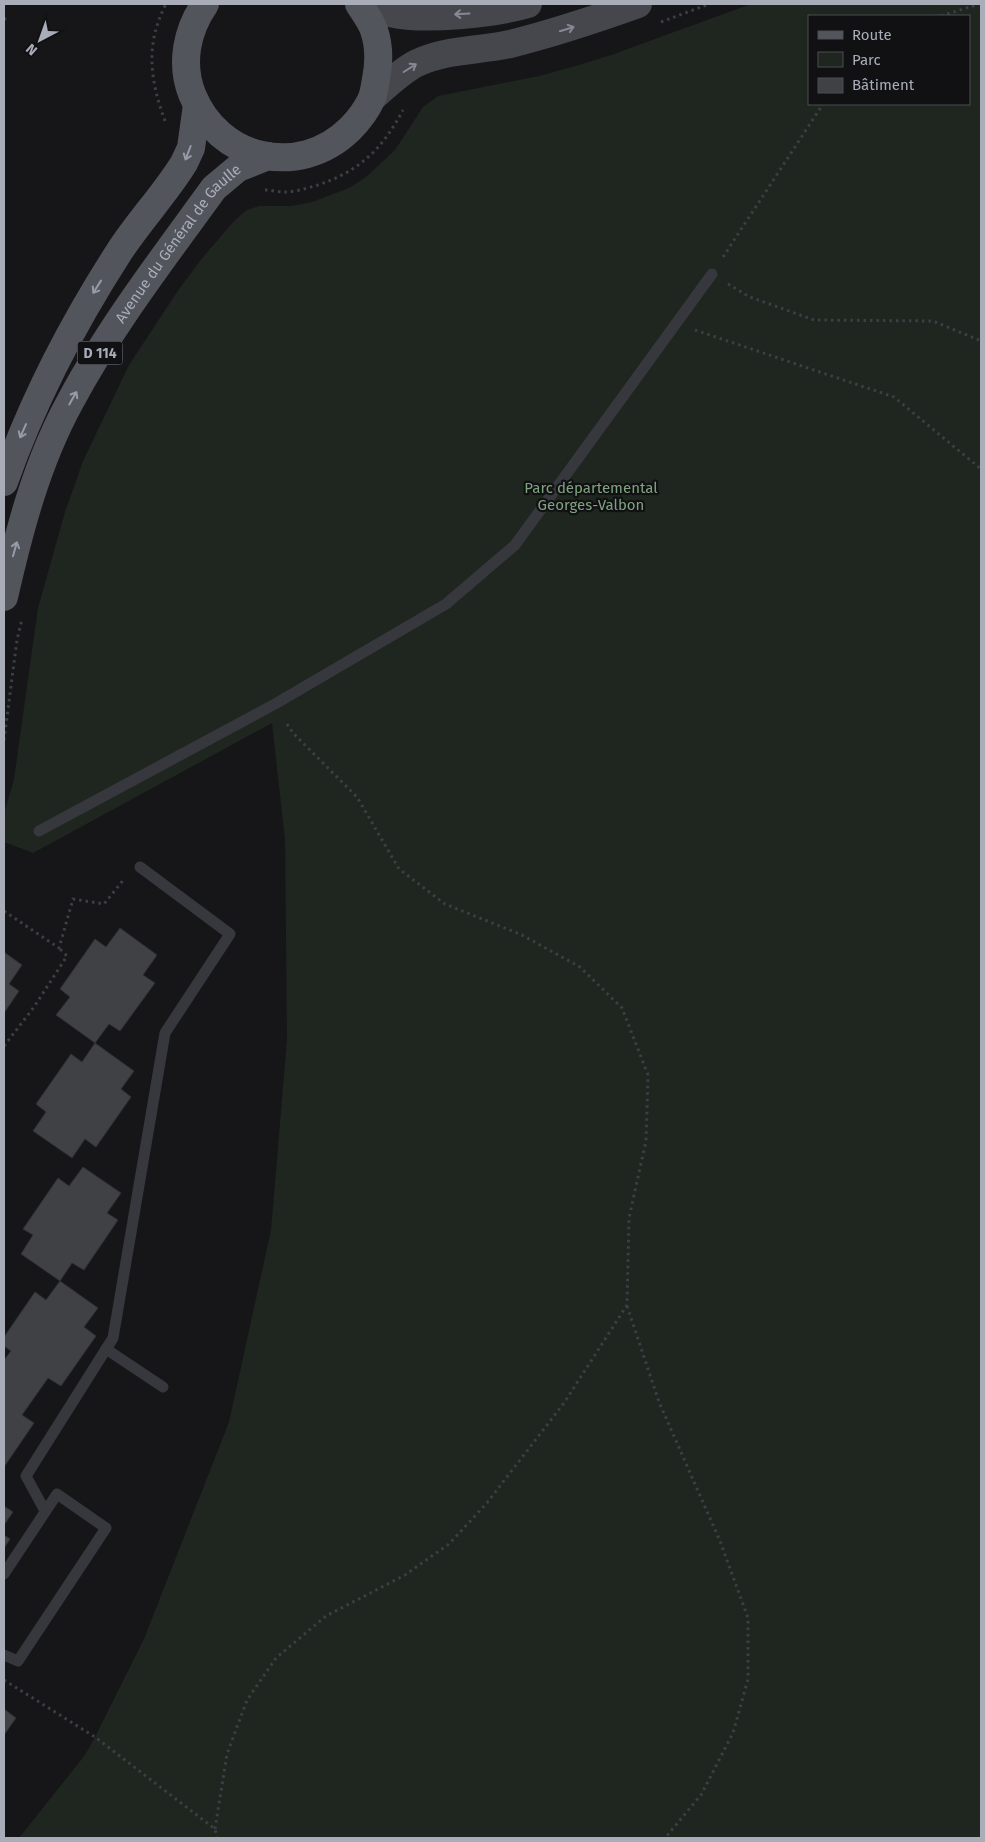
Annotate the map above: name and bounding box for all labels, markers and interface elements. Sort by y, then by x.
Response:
one-way arrow [455,10,471,19]
north arrow [15,15,65,65]
legend [808,15,970,105]
one-way arrow [559,23,575,33]
text: Route [852,26,892,44]
text: N [23,40,41,59]
text: Parc [852,51,881,69]
one-way arrow [403,62,417,72]
text: Bâtiment [852,76,915,94]
one-way arrow [183,145,192,160]
street label: Avenue du Général de Gaulle [111,160,245,326]
one-way arrow [92,280,102,294]
road number: D 114 [78,342,122,364]
one-way arrow [68,391,78,405]
one-way arrow [17,424,27,439]
park label: Parc départemental Georges-Valbon [524,479,658,514]
one-way arrow [11,542,21,558]

